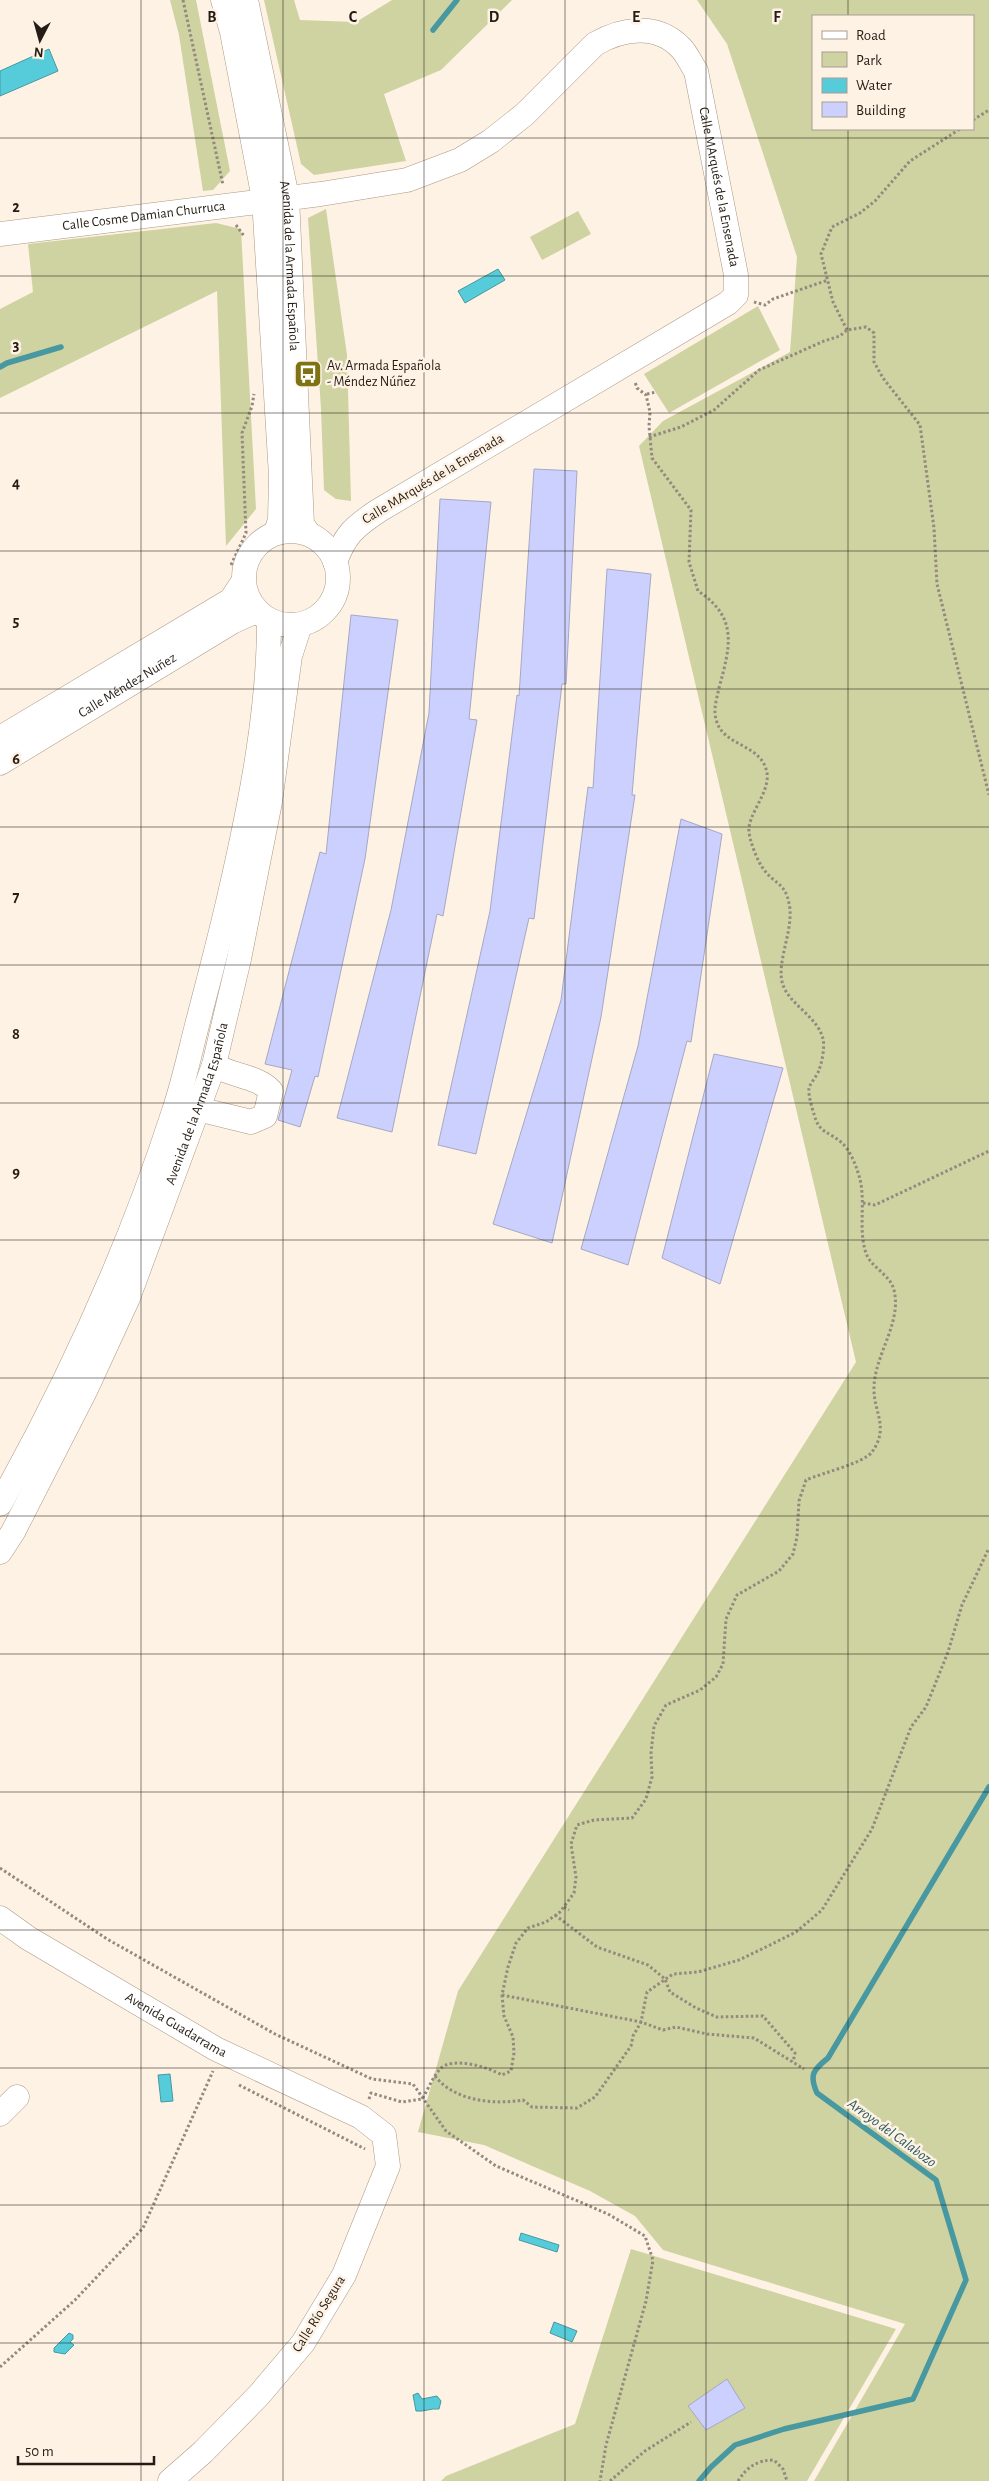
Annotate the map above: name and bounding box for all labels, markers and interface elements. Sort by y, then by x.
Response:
text: B [207,9,217,25]
text: C [349,9,358,25]
text: D [489,9,500,25]
text: E [632,9,640,25]
text: F [773,9,781,25]
north arrow [15,15,65,65]
legend [812,15,974,130]
text: Road [856,28,886,43]
text: N [33,44,44,59]
text: Park [856,53,882,68]
text: Water [856,78,892,93]
text: Building [856,103,906,118]
street label: Calle MArqués de la Ensenada [696,106,741,269]
street label: Avenida de la Armada Española [277,179,301,352]
text: 2 [12,199,20,215]
street label: Calle Cosme Damian Churruca [62,199,227,233]
text: 3 [13,337,20,353]
bus stop icon: Av. Armada Española - Méndez Núñez [293,359,323,389]
place label: Av. Armada Española - Méndez Núñez [327,359,441,389]
street label: Calle MArqués de la Ensenada [360,431,507,527]
text: 4 [12,475,20,491]
text: 5 [13,613,20,629]
street label: Calle Méndez Nuñez [76,651,179,721]
text: 6 [12,751,20,767]
text: 7 [13,889,20,905]
street label: Avenida de la Armada Española [163,1021,231,1187]
text: 8 [12,1026,20,1042]
text: 9 [12,1164,20,1180]
street label: Avenida Guadarrama [123,1990,229,2060]
water label: Arroyo del Calabozo [844,2095,939,2170]
street label: Calle Río Segura [290,2273,348,2355]
scale bar [18,2434,154,2466]
text: 50 m [25,2444,54,2459]

